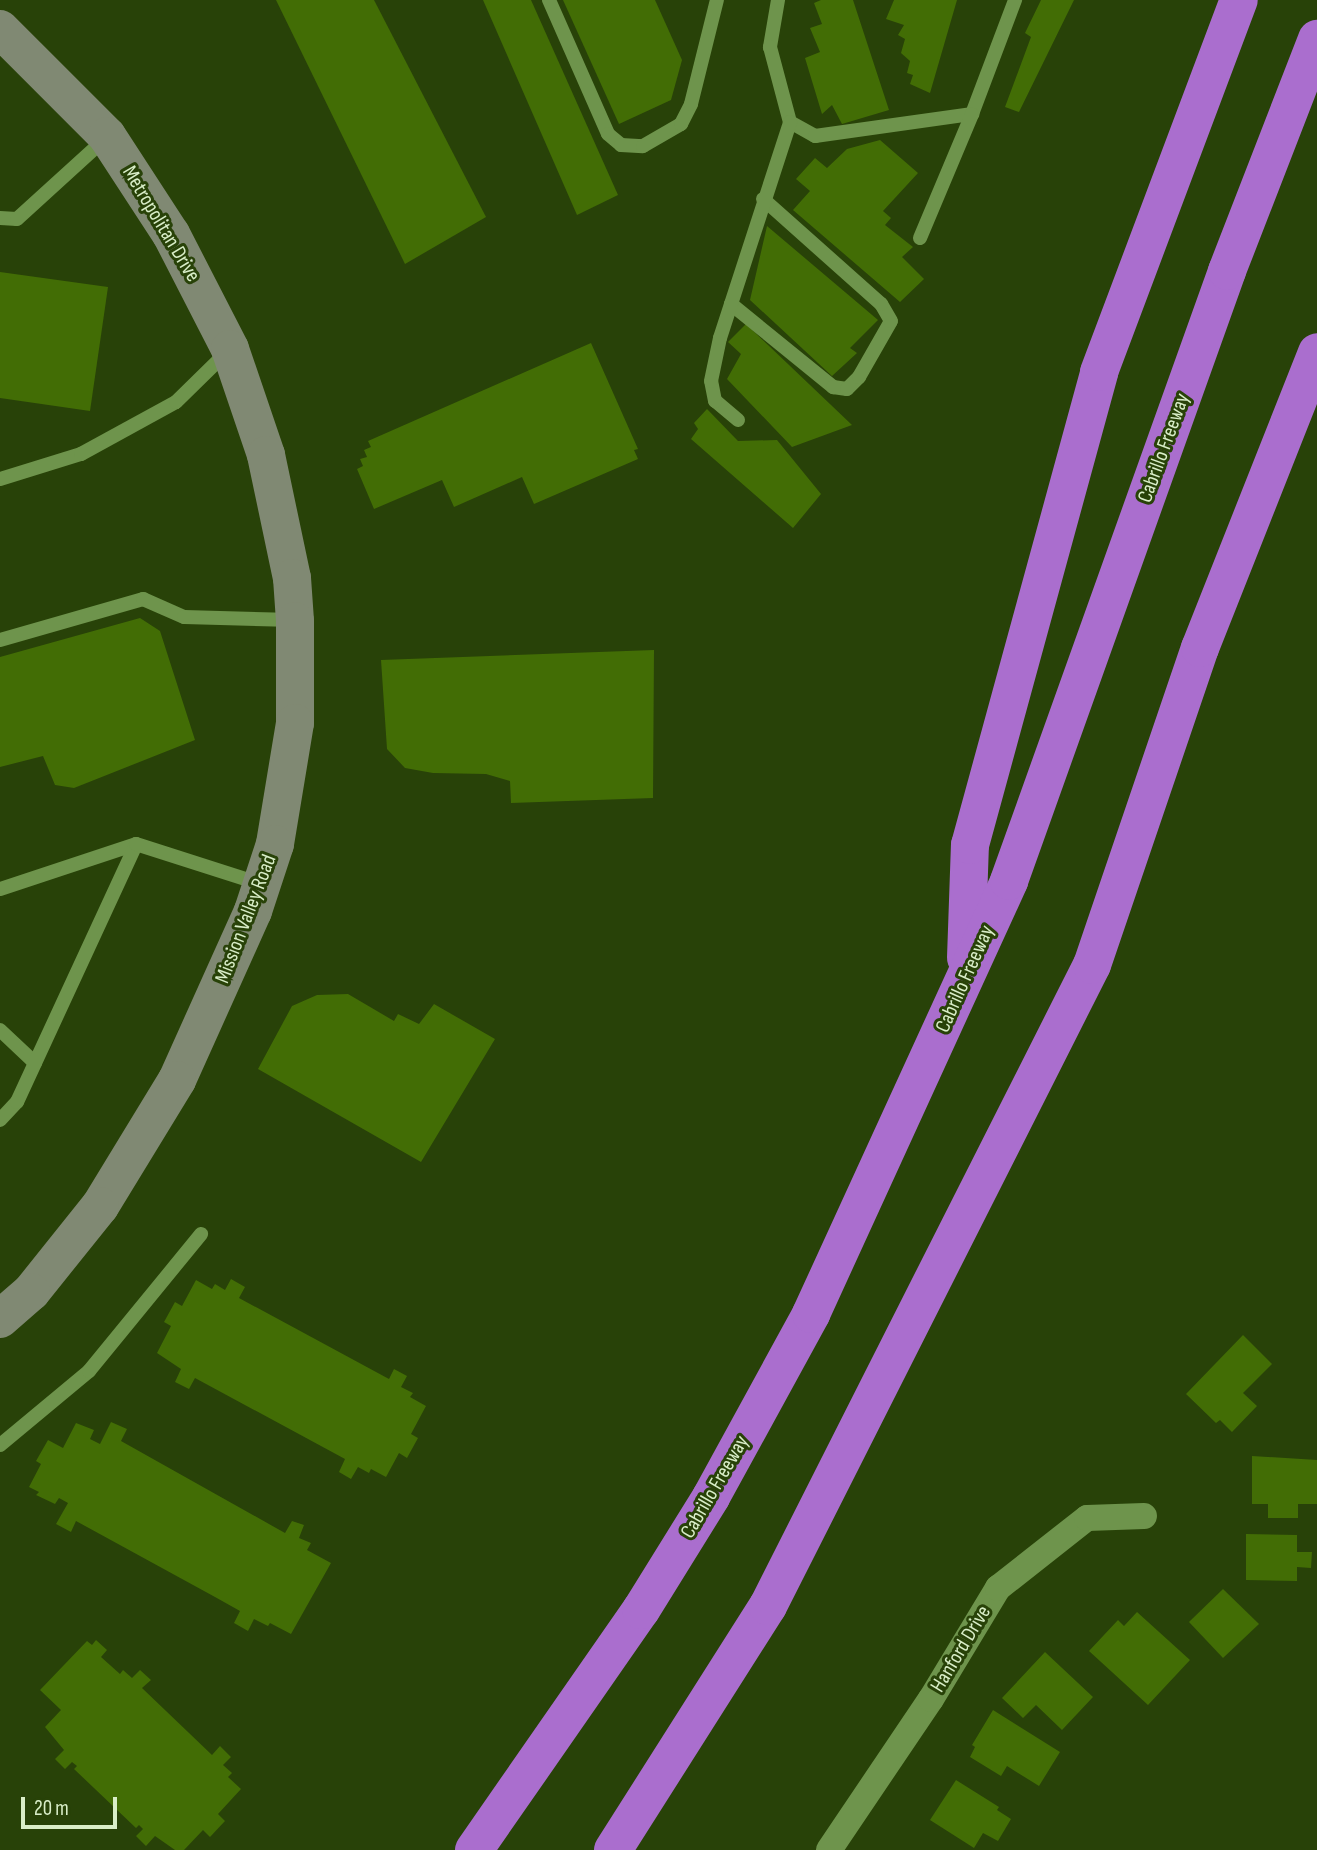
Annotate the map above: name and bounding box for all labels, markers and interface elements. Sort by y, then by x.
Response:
street label: Metropolitan Drive [117,161,205,287]
street label: Cabrillo Freeway [1133,390,1195,506]
street label: Mission Valley Road [210,851,282,987]
street label: Cabrillo Freeway [930,922,1000,1036]
street label: Cabrillo Freeway [675,1431,755,1543]
street label: Hanford Drive [925,1601,997,1697]
scale bar [24,1784,121,1828]
text: 20 m [34,1796,69,1821]

